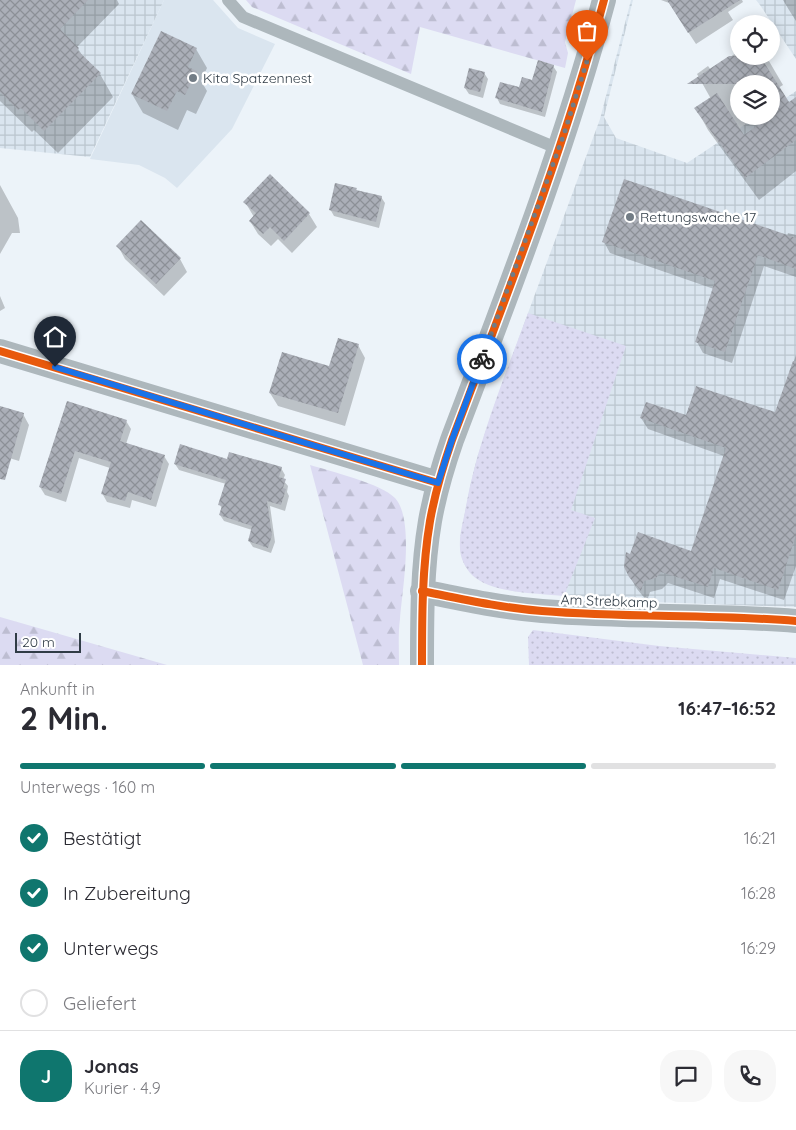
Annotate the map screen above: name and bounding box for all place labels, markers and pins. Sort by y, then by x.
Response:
pin [566,10,608,61]
place label: Kita Spatzennest [203,69,312,87]
marker: Kita Spatzennest [187,72,199,84]
place label: Rettungswache 17 [640,208,756,226]
marker: Rettungswache 17 [624,211,636,223]
pin [34,316,76,367]

